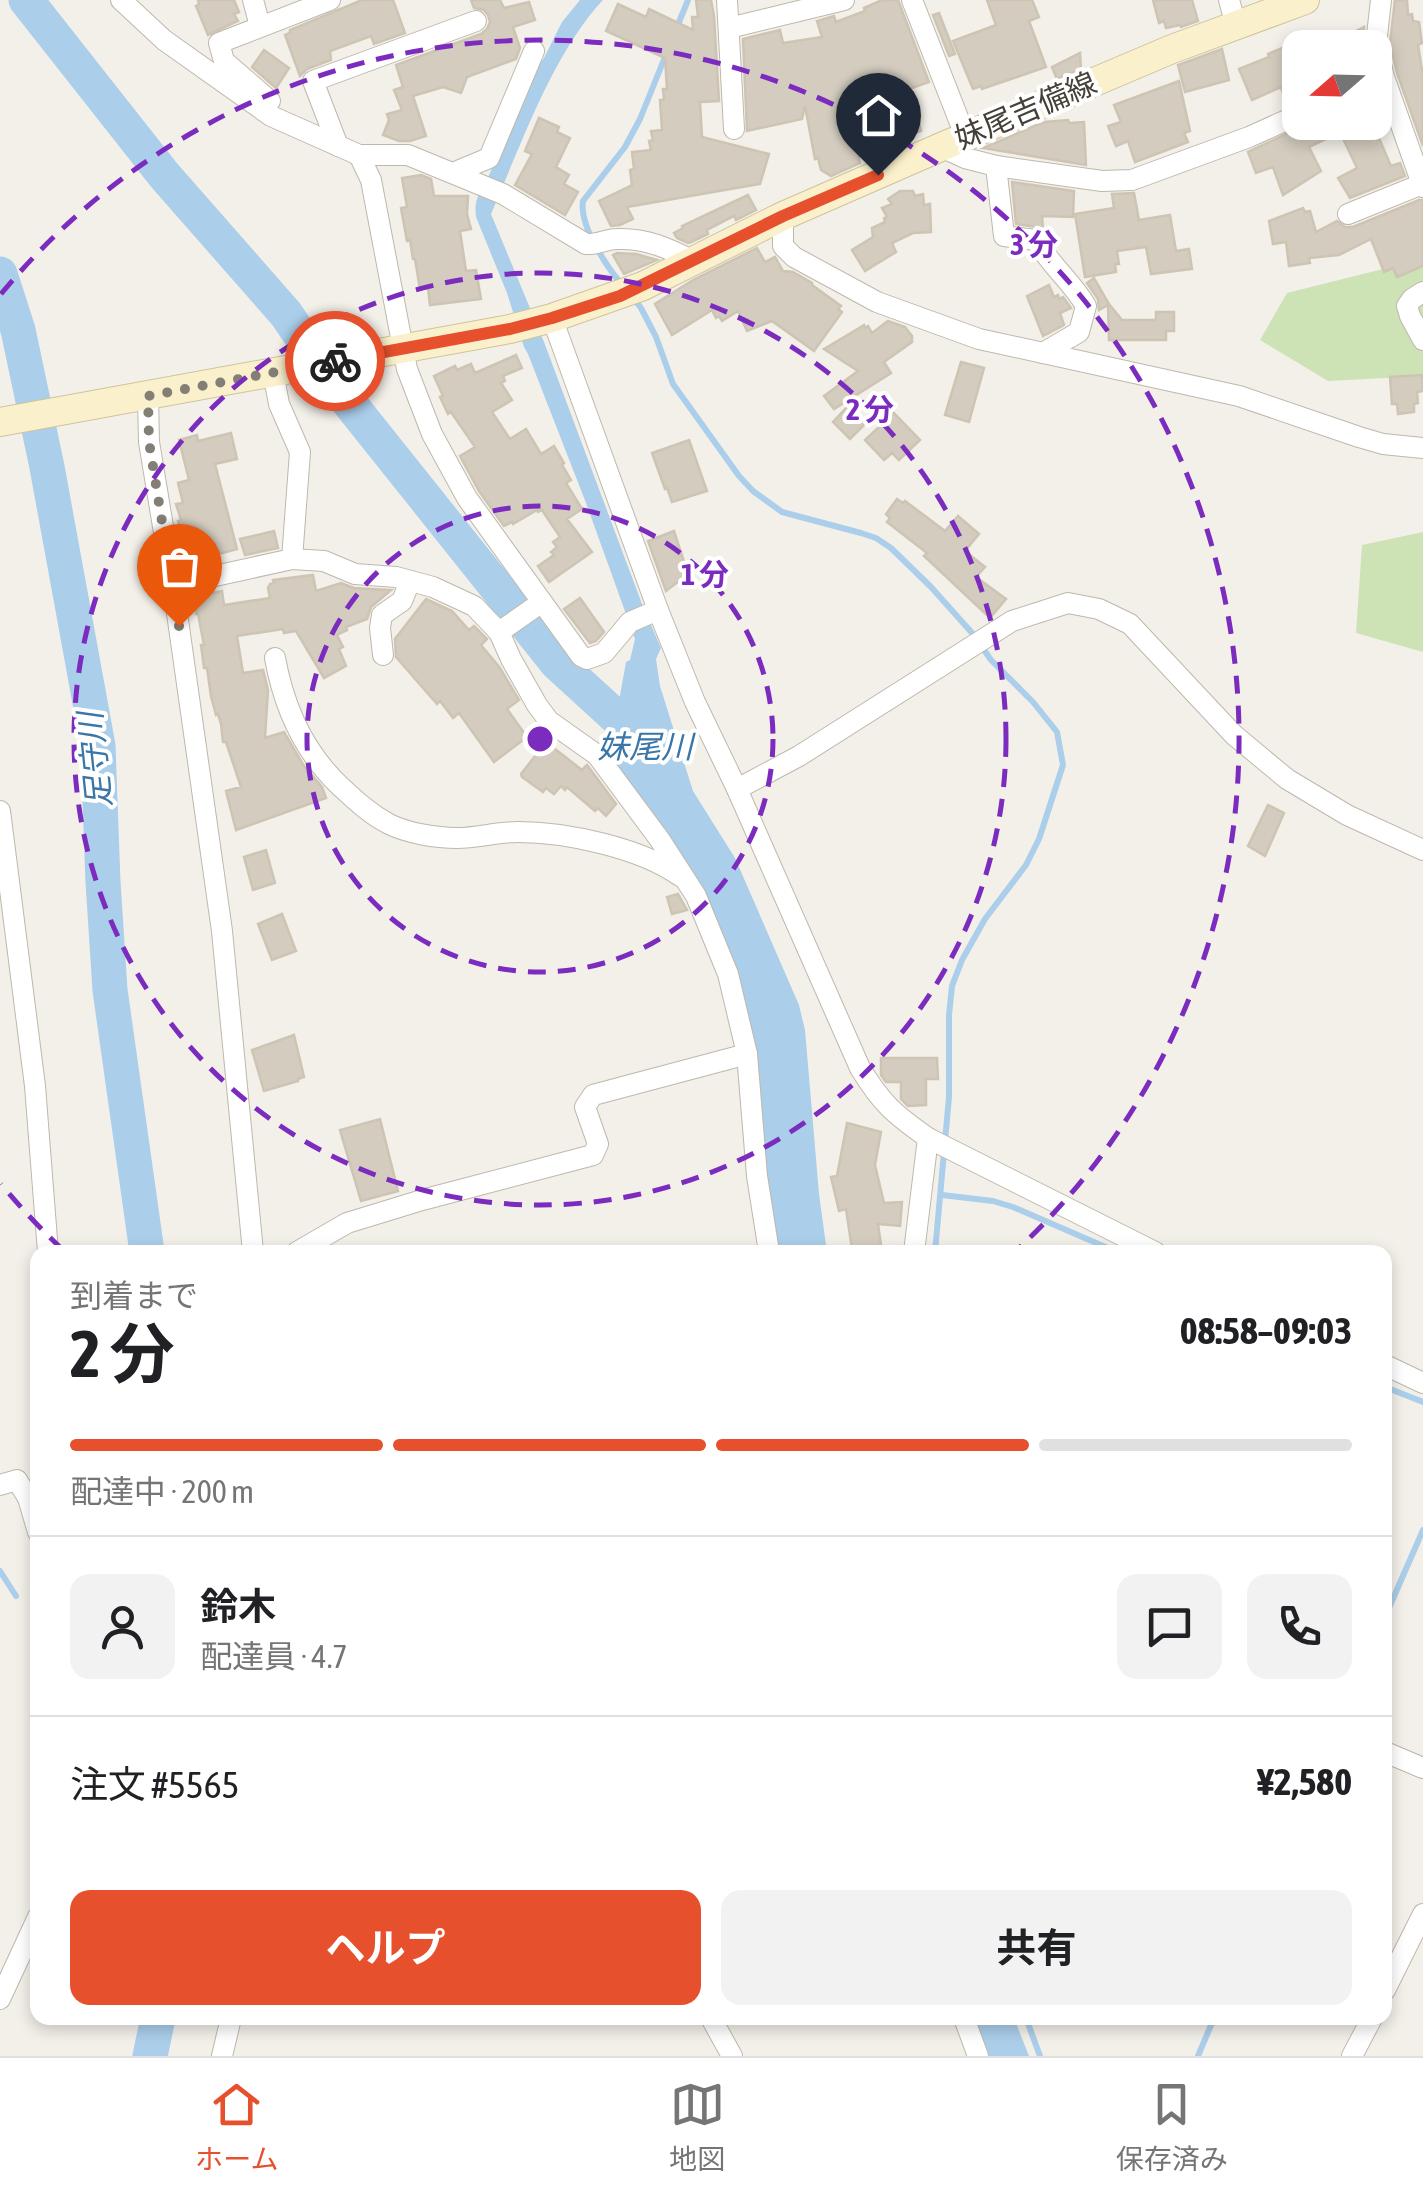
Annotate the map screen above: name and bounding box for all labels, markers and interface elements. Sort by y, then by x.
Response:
north arrow [1282,30,1392,140]
map controls [1282,30,1392,140]
street label: 妹尾吉備線 [950,65,1101,155]
pin [836,73,921,176]
icon: home [851,88,906,143]
text: 3 分 [1010,227,1058,261]
courier [285,311,385,411]
icon: bike [308,334,363,389]
text: 2 分 [846,392,894,426]
pin [137,524,222,627]
icon: bag [152,539,207,594]
text: 1 分 [681,557,729,591]
water label: 足守川 [71,707,118,810]
centre of rings [522,721,558,757]
water label: 妹尾川 [597,728,696,765]
text: 到着まで [70,1277,198,1314]
text: 08:58–09:03 [1180,1309,1352,1352]
text: 2 分 [70,1316,174,1391]
text: 配達中 · 200 m [70,1473,254,1510]
button: person [70,1574,175,1679]
button: chat [1117,1574,1222,1679]
button: phone [1247,1574,1352,1679]
text: 鈴木 [200,1585,276,1628]
text: 配達員 · 4.7 [200,1638,347,1675]
text: ¥2,580 [1257,1760,1352,1803]
text: 注文 #5565 [70,1763,239,1806]
button: ヘルプ [70,1890,701,2005]
button: 共有 [721,1890,1352,2005]
tab: ホーム [195,2077,278,2177]
tab: 地図 [669,2077,725,2177]
tab: 保存済み [1116,2077,1228,2177]

